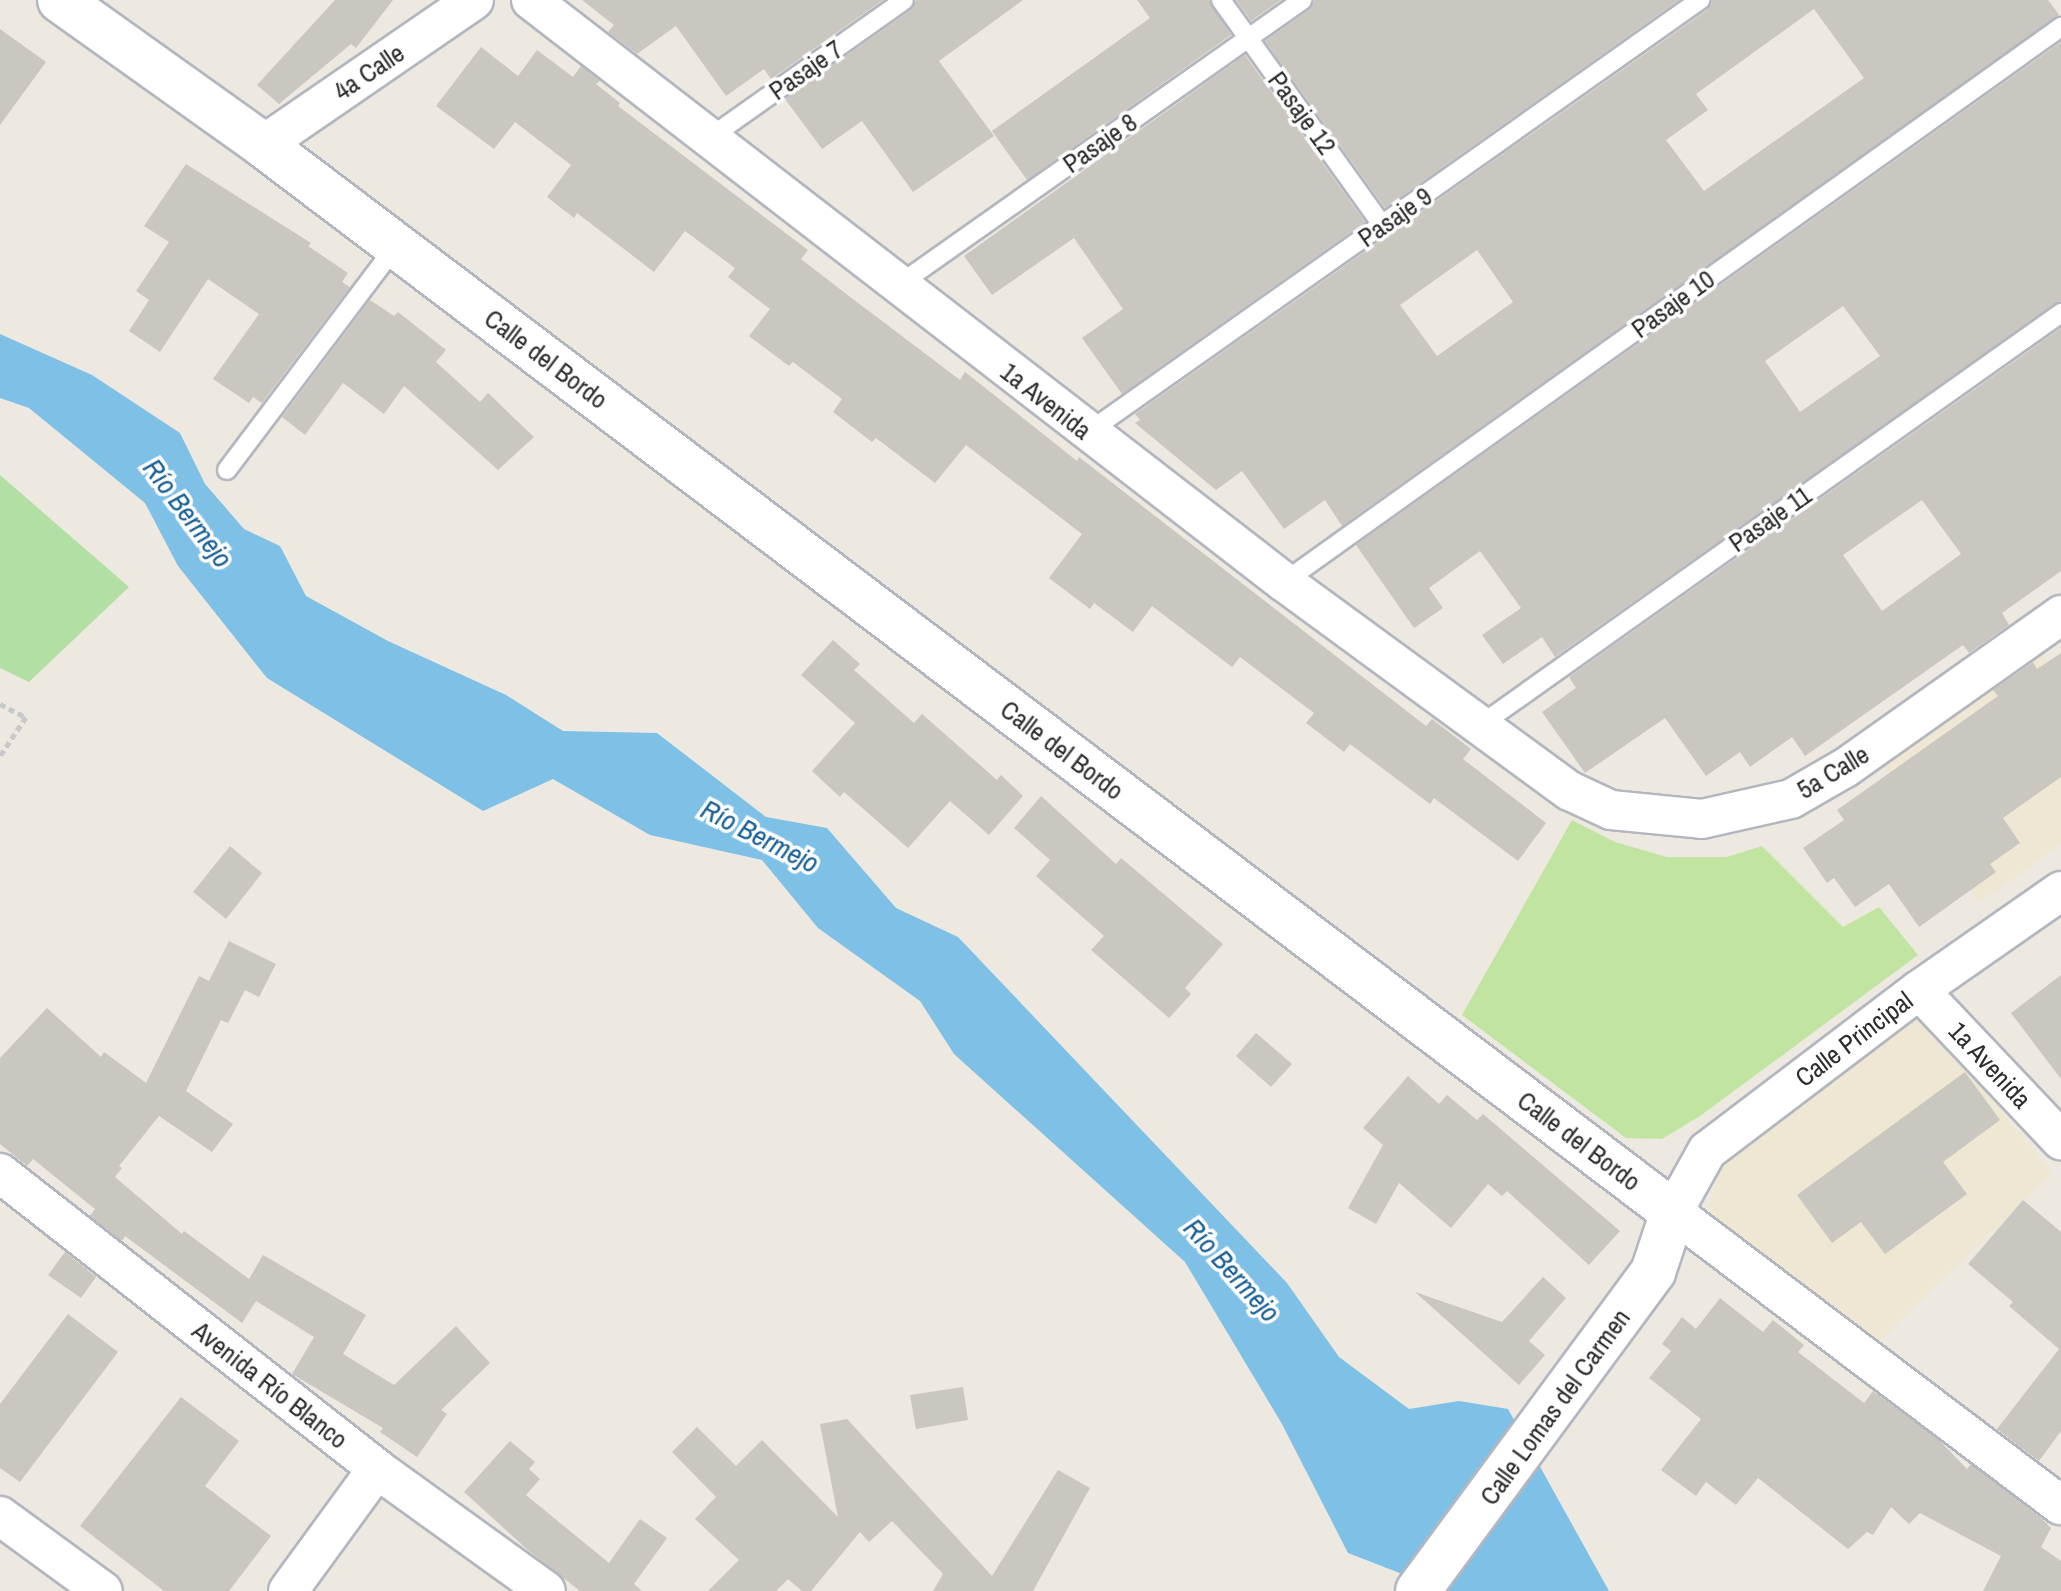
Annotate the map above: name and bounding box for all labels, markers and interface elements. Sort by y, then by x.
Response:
street label: Pasaje 7 [763,33,849,107]
street label: 4a Calle [328,37,410,107]
street label: Pasaje 12 [1262,65,1342,161]
street label: Pasaje 8 [1057,106,1143,180]
street label: Pasaje 9 [1352,180,1438,254]
street label: Pasaje 10 [1625,264,1721,344]
street label: Calle del Bordo [478,303,614,415]
street label: 1a Avenida [994,356,1098,446]
water label: Río Bermejo [136,452,240,574]
street label: Pasaje 11 [1723,479,1817,559]
street label: Calle del Bordo [994,694,1130,806]
street label: 5a Calle [1791,738,1875,806]
water label: Río Bermejo [696,792,824,880]
street label: Calle Principal [1789,985,1919,1093]
street label: 1a Avenida [1942,1015,2038,1115]
street label: Calle del Bordo [1511,1085,1647,1197]
water label: Río Bermejo [1177,1211,1287,1329]
street label: Calle Lomas del Carmen [1473,1303,1637,1511]
street label: Avenida Río Blanco [186,1315,354,1455]

